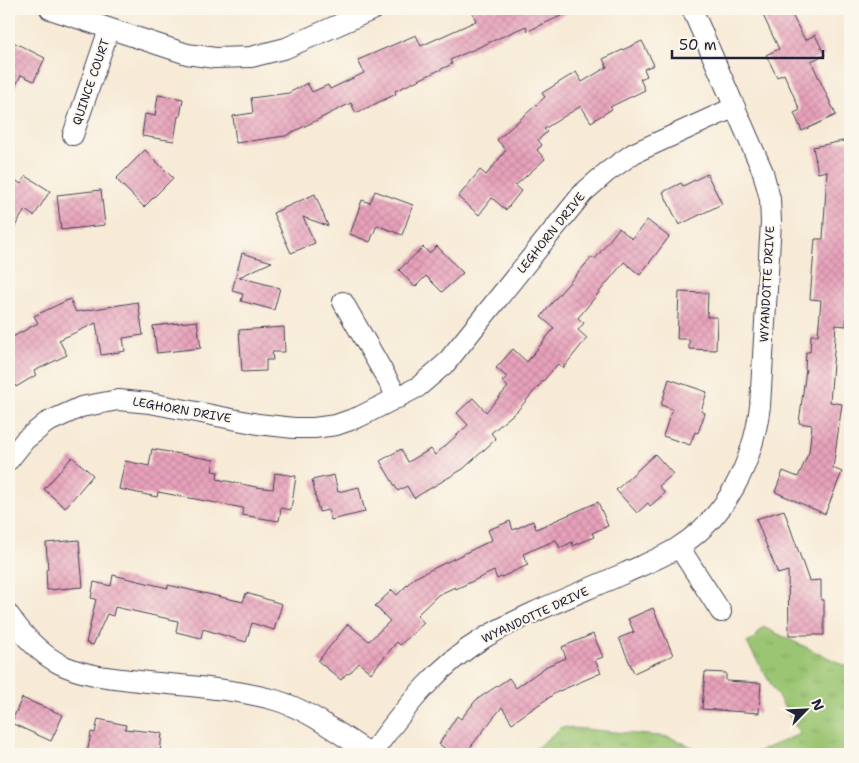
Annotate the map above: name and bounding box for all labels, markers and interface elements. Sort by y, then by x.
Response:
scale bar [672,28,823,60]
text: 50 m [679,35,717,55]
street label: QUINCE COURT [69,36,113,127]
street label: LEGHORN DRIVE [513,189,589,277]
street label: WYANDOTTE DRIVE [756,225,778,343]
street label: LEGHORN DRIVE [131,393,233,427]
street label: WYANDOTTE DRIVE [479,583,591,647]
north arrow [782,686,832,736]
text: N [807,696,828,713]

